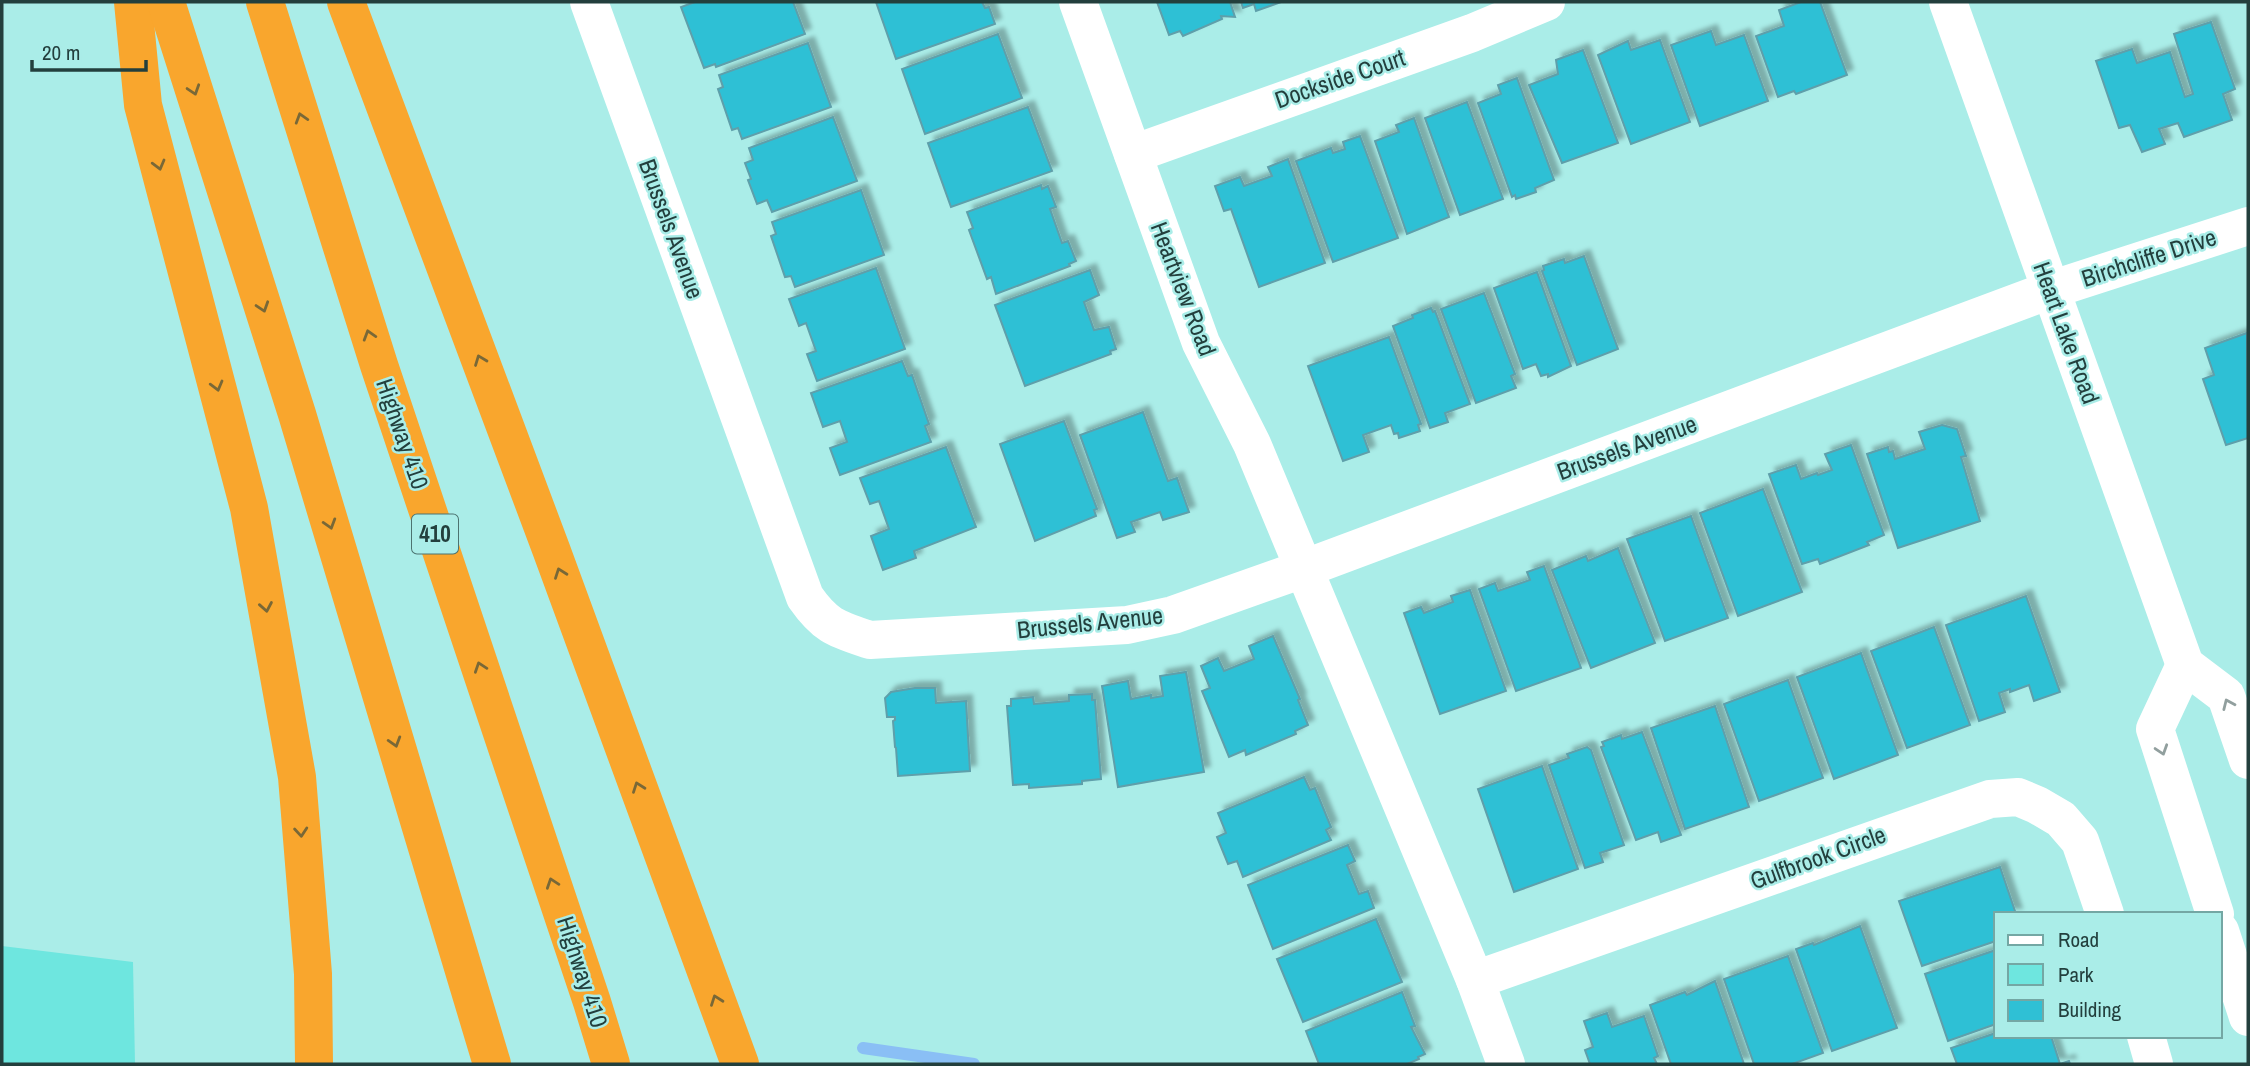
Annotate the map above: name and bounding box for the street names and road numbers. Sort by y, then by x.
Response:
street label: Dockside Court [1270,41,1409,115]
street label: Brussels Avenue [632,154,712,303]
street label: Heartview Road [1144,217,1224,360]
street label: Birchcliffe Drive [2077,220,2220,294]
street label: Heart Lake Road [2026,257,2107,408]
street label: Highway 410 [369,374,437,493]
street label: Brussels Avenue [1552,407,1701,487]
road number: 410 [412,514,458,554]
street label: Brussels Avenue [1015,598,1164,646]
street label: Gulfbrook Circle [1745,818,1890,896]
street label: Highway 410 [550,912,616,1031]

